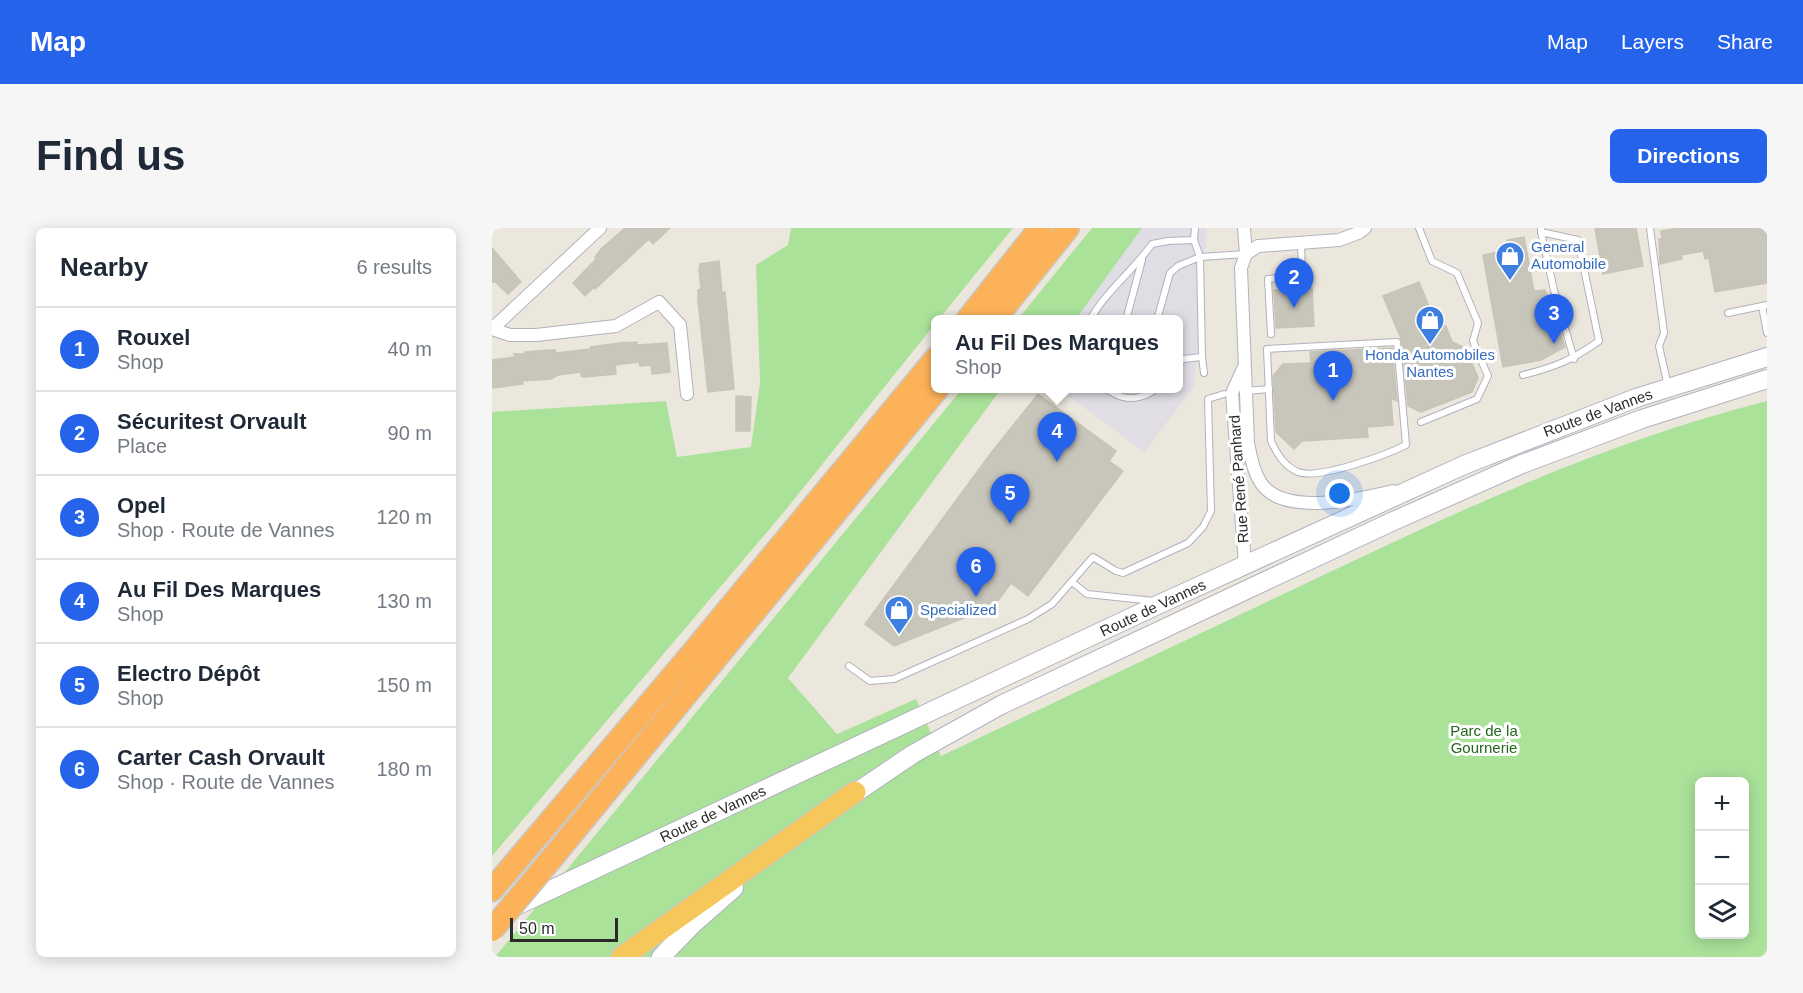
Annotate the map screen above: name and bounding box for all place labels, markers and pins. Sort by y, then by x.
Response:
place label: General Automobile [1531,238,1606,272]
shop icon: General Automobile [1494,240,1526,282]
pin: 2 [1274,259,1314,308]
pin: 3 [1534,294,1574,344]
shop icon: Honda Automobiles Nantes [1414,304,1446,346]
place label: Honda Automobiles Nantes [1365,346,1495,380]
pin: 1 [1314,352,1352,401]
pin: 4 [1038,412,1076,462]
pin: 5 [990,474,1030,524]
pin: 6 [956,548,996,597]
shop icon: Specialized [883,594,915,636]
place label: Specialized [920,601,997,618]

